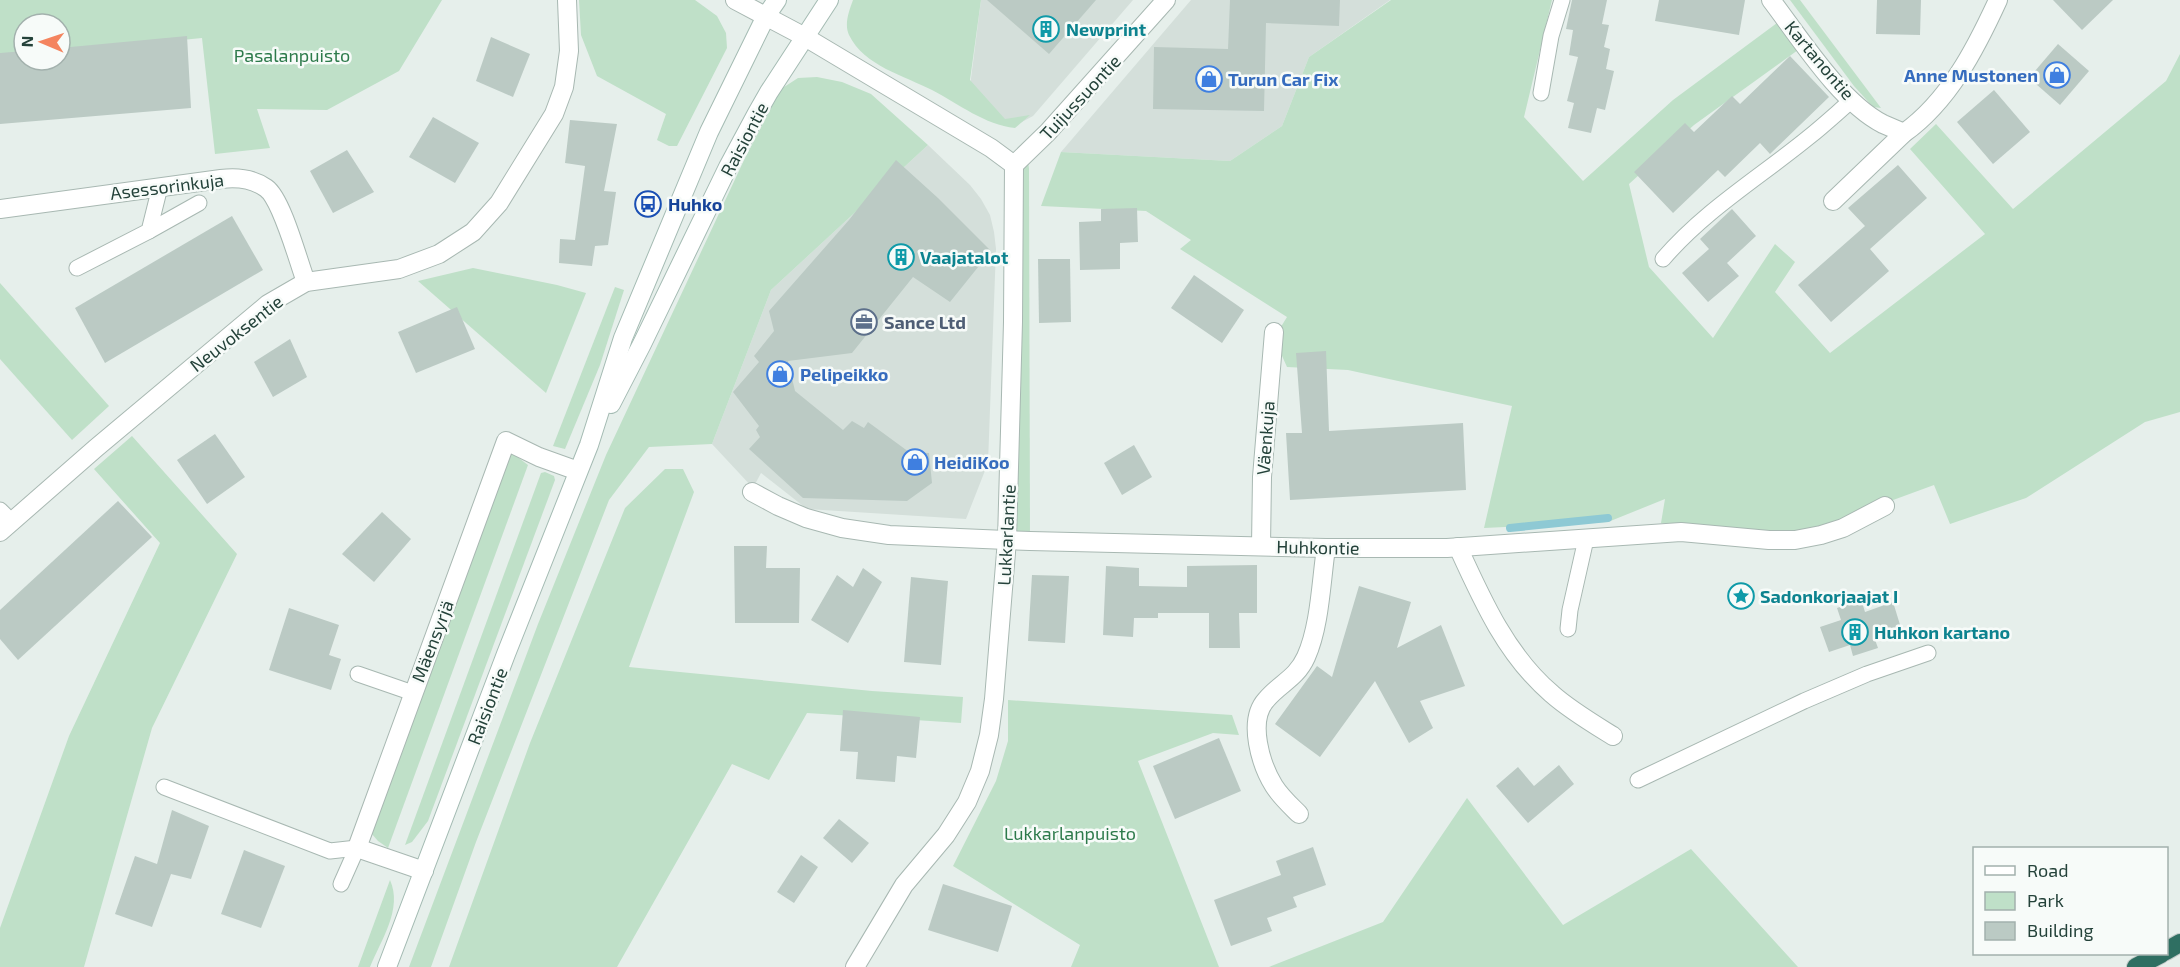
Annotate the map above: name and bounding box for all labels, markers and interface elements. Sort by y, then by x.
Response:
north arrow [12,12,72,72]
building icon: Newprint [1031,14,1061,44]
street label: Kartanontie [1781,16,1859,104]
place label: Newprint [1066,18,1147,40]
text: N [17,35,36,48]
park label: Pasalanpuisto [234,44,350,66]
street label: Tuijussuontie [1035,50,1125,144]
shop icon: Anne Mustonen [2042,60,2072,90]
shop icon: Turun Car Fix [1194,64,1224,94]
place label: Anne Mustonen [1904,64,2038,86]
place label: Turun Car Fix [1228,68,1339,90]
street label: Raisiontie [715,98,773,180]
street label: Asessorinkuja [109,168,225,204]
bus stop icon: Huhko [633,189,663,219]
place label: Huhko [668,193,722,215]
building icon: Vaajatalot [886,242,916,272]
place label: Vaajatalot [920,246,1009,268]
street label: Neuvoksentie [185,290,287,376]
office icon: Sance Ltd [849,307,879,337]
place label: Sance Ltd [884,311,966,333]
shop icon: Pelipeikko [765,359,795,389]
place label: Pelipeikko [800,363,888,385]
street label: Väenkuja [1251,400,1279,476]
shop icon: HeidiKoo [900,447,930,477]
place label: HeidiKoo [934,451,1010,473]
street label: Lukkarlantie [992,484,1020,586]
street label: Huhkontie [1276,535,1360,559]
place icon: Sadonkorjaajat I [1726,581,1756,611]
place label: Sadonkorjaajat I [1760,585,1898,607]
street label: Mäensyrjä [406,597,458,685]
building icon: Huhkon kartano [1840,617,1870,647]
place label: Huhkon kartano [1874,621,2010,643]
street label: Raisiontie [462,664,512,748]
park label: Lukkarlanpuisto [1004,822,1136,844]
legend [1973,847,2168,955]
text: Road [2027,859,2068,881]
text: Park [2027,889,2064,911]
text: Building [2027,919,2094,941]

